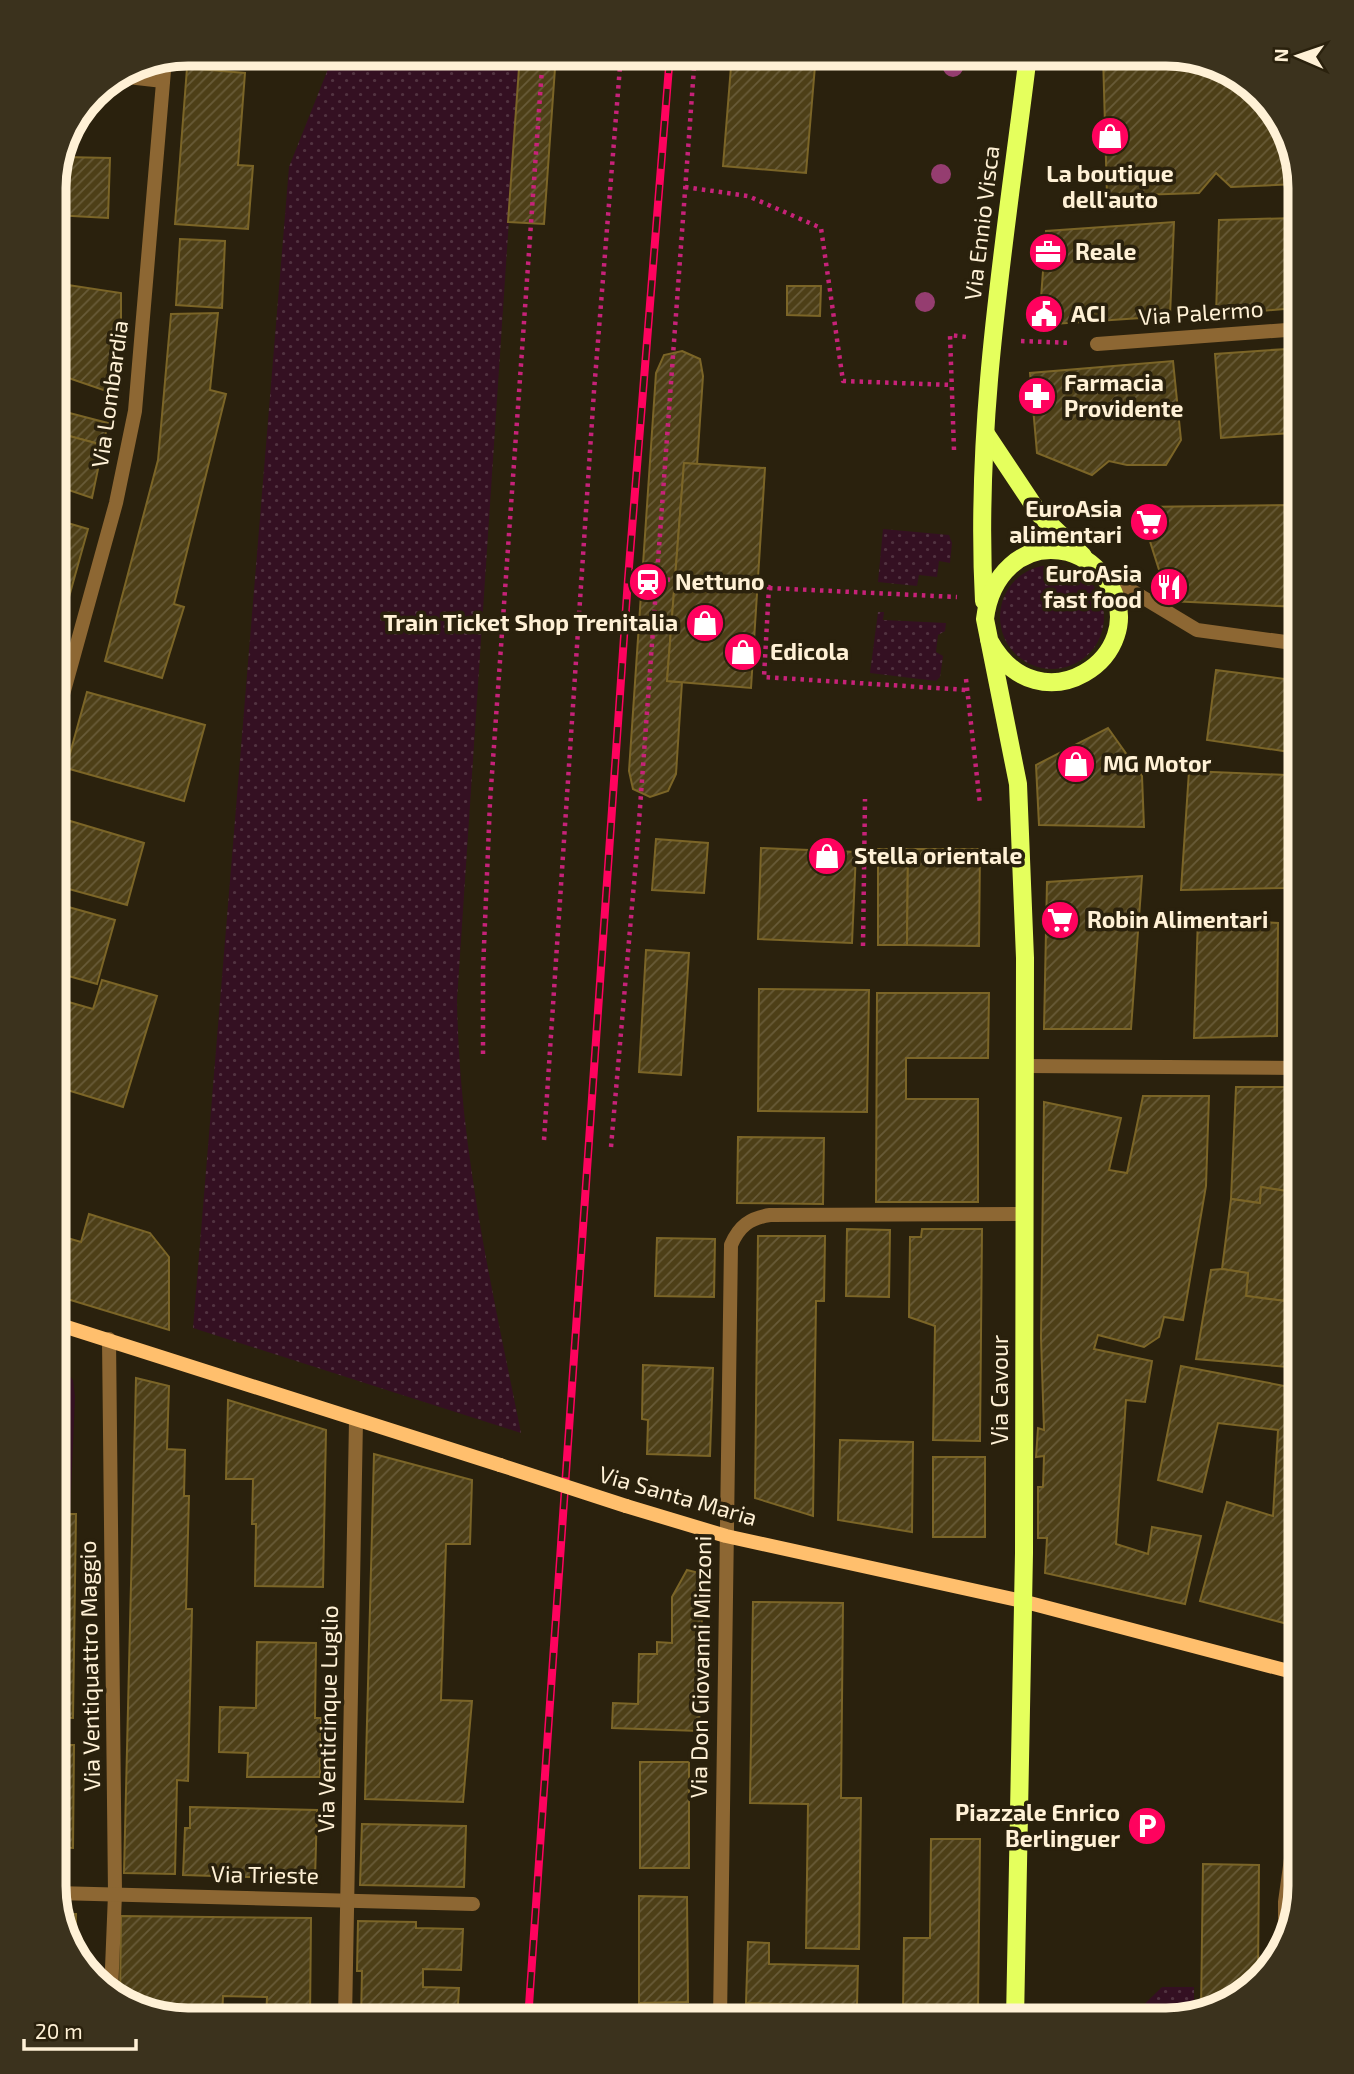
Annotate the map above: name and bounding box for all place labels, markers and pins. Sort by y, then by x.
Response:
shop icon: La boutique dell'auto [1089,115,1131,157]
place label: La boutique dell'auto [1046,159,1174,213]
office icon: Reale [1027,231,1069,273]
place label: Reale [1075,237,1136,265]
public building icon: ACI [1023,293,1065,335]
place label: ACI [1071,299,1106,327]
place label: Farmacia Providente [1064,368,1184,422]
pharmacy icon: Farmacia Providente [1016,375,1058,417]
place label: EuroAsia alimentari [1009,494,1122,548]
supermarket icon: EuroAsia alimentari [1128,501,1170,543]
place label: EuroAsia fast food [1043,559,1142,613]
station icon: Nettuno [627,561,669,603]
restaurant icon: EuroAsia fast food [1148,566,1190,608]
place label: Nettuno [675,567,764,595]
shop icon: Train Ticket Shop Trenitalia [684,602,726,644]
place label: Train Ticket Shop Trenitalia [383,608,678,636]
shop icon: Edicola [722,631,764,673]
place label: Edicola [770,637,849,665]
shop icon: MG Motor [1055,743,1097,785]
place label: MG Motor [1103,749,1211,777]
shop icon: Stella orientale [806,835,848,877]
place label: Stella orientale [854,841,1023,869]
supermarket icon: Robin Alimentari [1039,899,1081,941]
place label: Robin Alimentari [1087,905,1268,933]
place label: Piazzale Enrico Berlinguer [955,1798,1120,1852]
parking icon: Piazzale Enrico Berlinguer [1126,1805,1168,1847]

